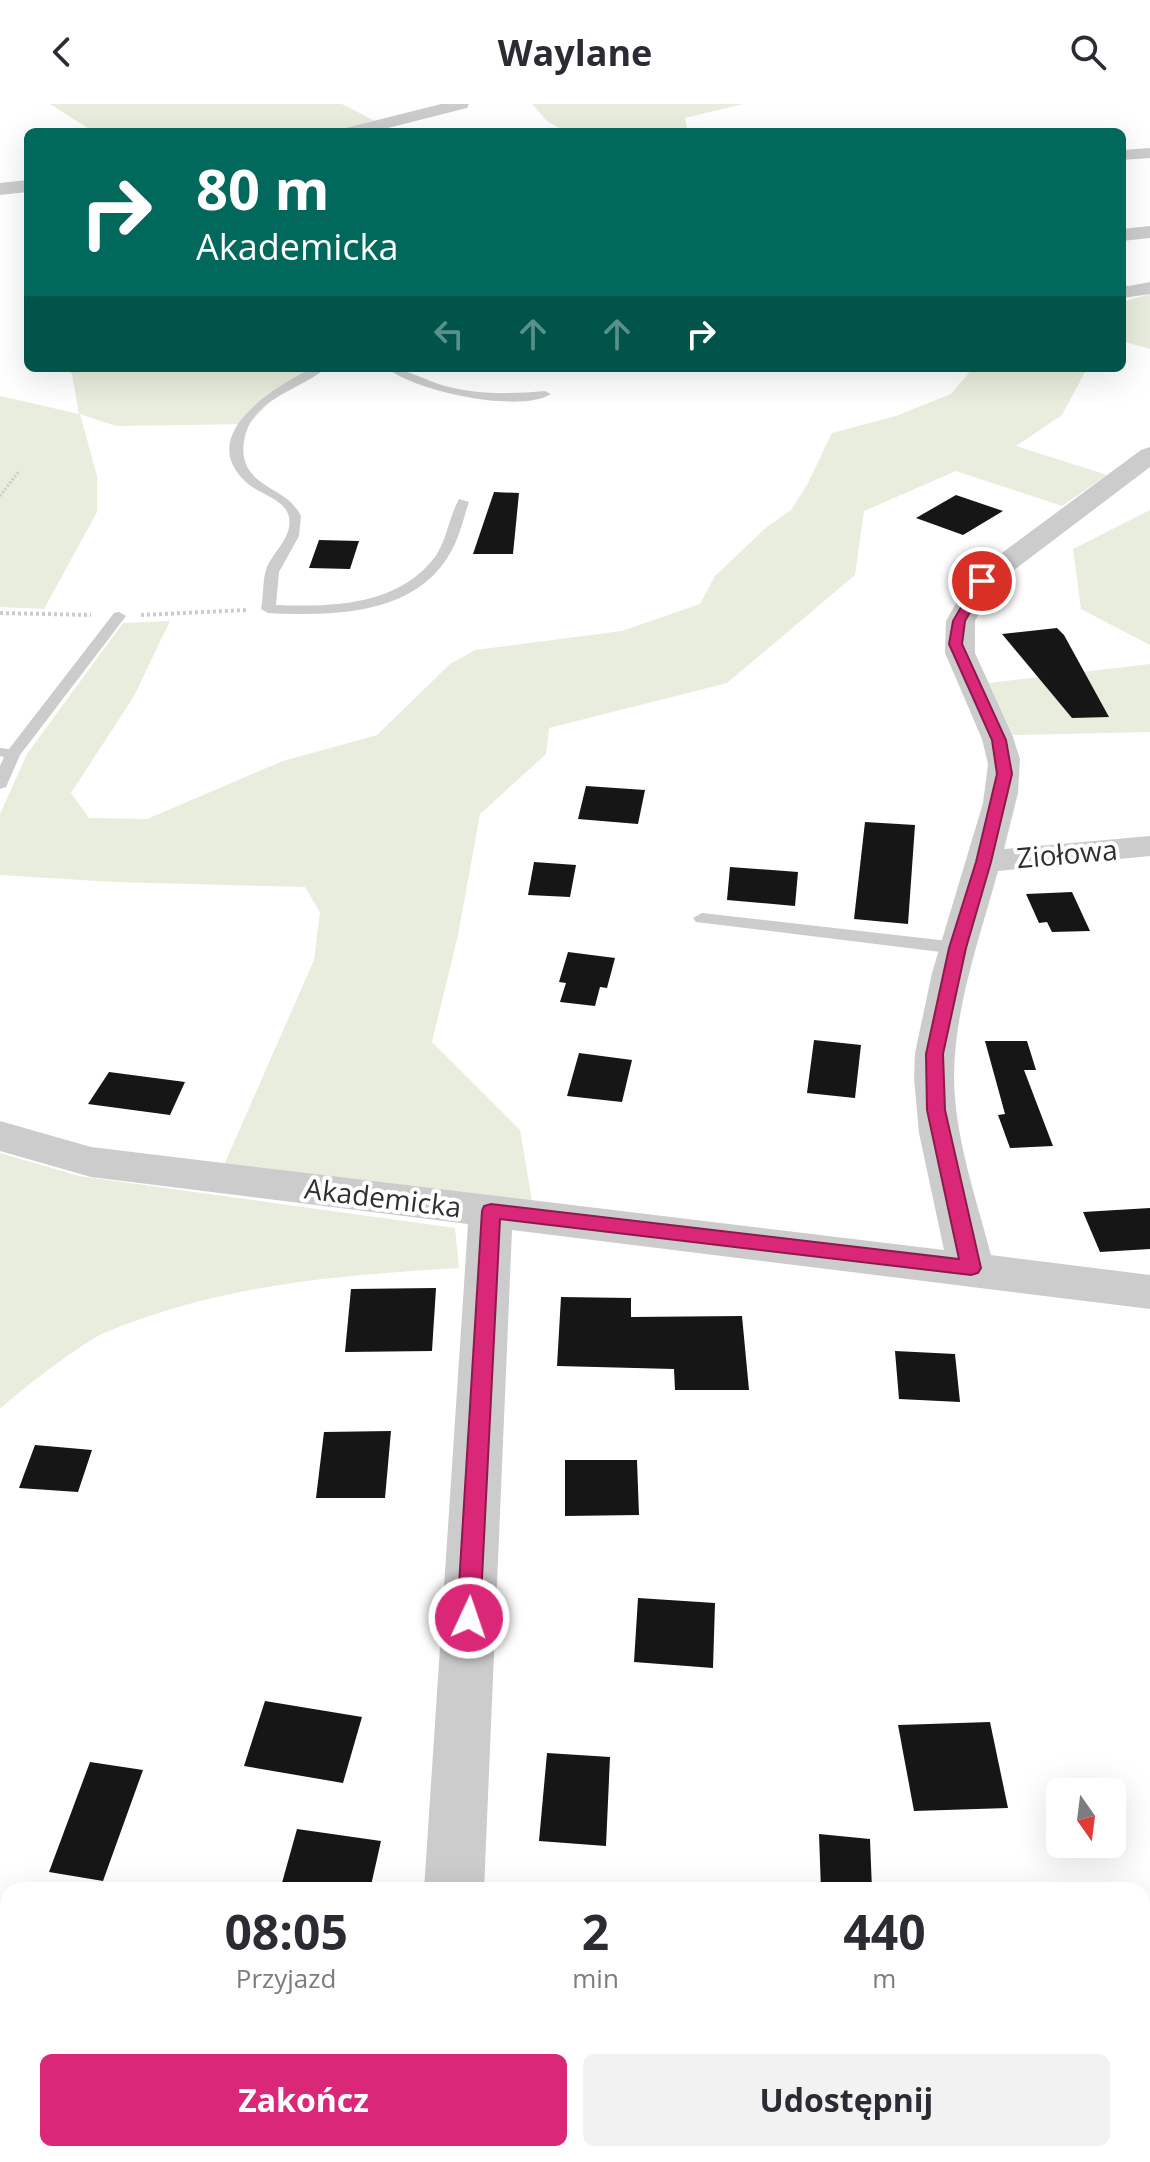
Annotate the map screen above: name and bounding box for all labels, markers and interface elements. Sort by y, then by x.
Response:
text: Waylane [498,28,652,77]
icon: back [40,30,84,74]
icon: search [1066,30,1110,74]
text: 80 m [196,150,330,226]
icon: right [64,160,168,264]
text: Akademicka [196,222,399,271]
icon: left [427,312,471,356]
icon: ahead [511,312,555,356]
icon: ahead [595,312,639,356]
icon: right [679,312,723,356]
pin [948,547,1016,615]
icon: arrive [960,559,1004,603]
street label: Ziołowa [1015,830,1119,876]
street label: Akademicka [303,1169,464,1225]
position arrow [427,1576,511,1660]
north arrow [1046,1778,1126,1858]
map controls [1046,1778,1126,1858]
text: 08:05 [224,1899,348,1964]
text: 2 [582,1899,609,1964]
text: 440 [843,1899,926,1964]
text: Przyjazd [236,1960,336,1996]
text: min [572,1960,619,1996]
text: m [872,1960,896,1996]
button: Zakończ [40,2054,567,2146]
button: Udostępnij [583,2054,1110,2146]

